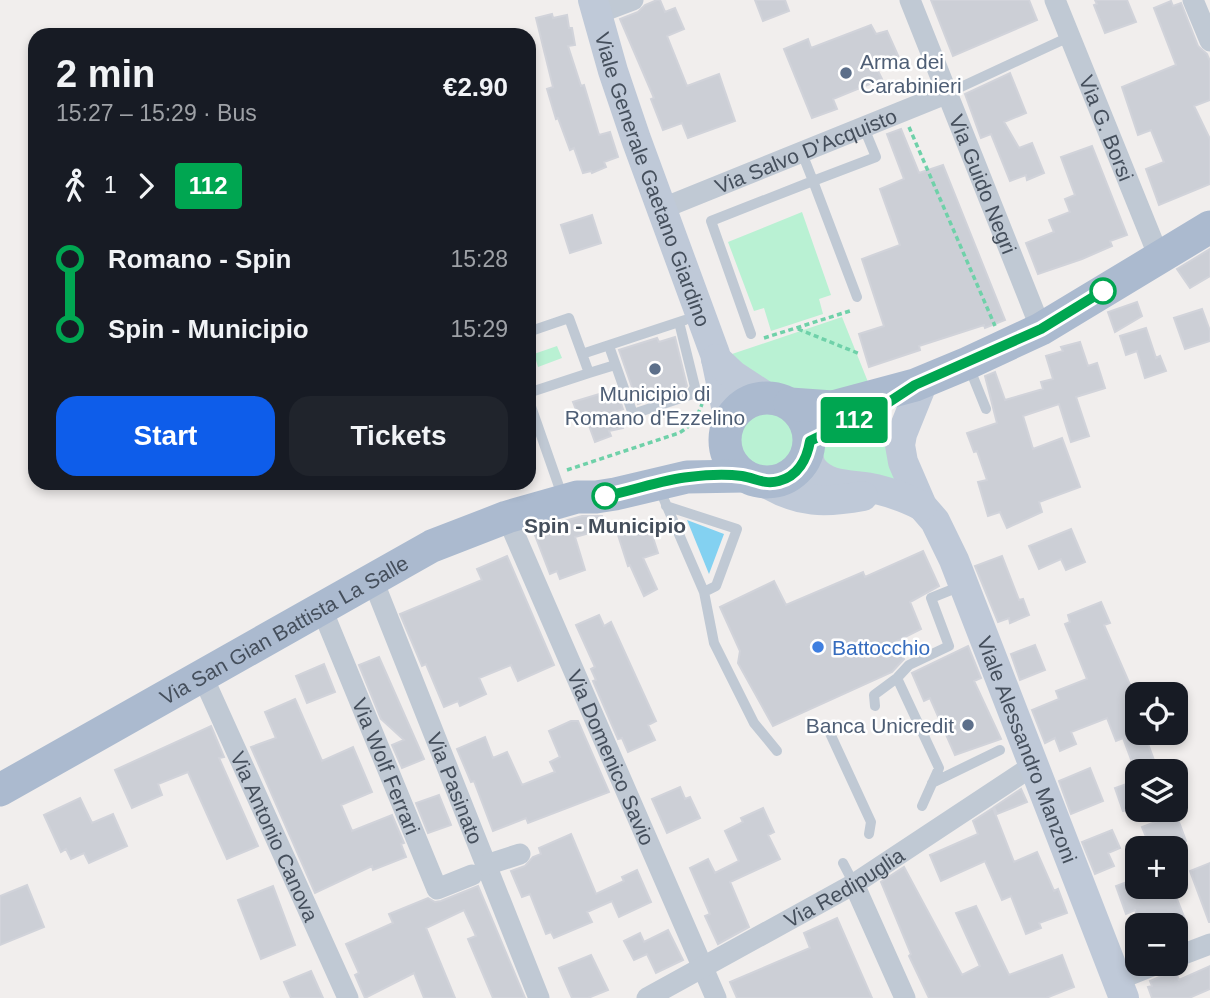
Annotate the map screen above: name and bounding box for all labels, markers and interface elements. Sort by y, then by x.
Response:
street label: Viale Generale Gaetano Giardino [591,29,715,329]
place label: Arma dei Carabinieri [860,50,962,97]
text: 2 min [56,53,155,95]
marker: Arma dei Carabinieri [838,65,854,81]
text: €2.90 [443,72,508,102]
street label: Via G. Borsi [1075,72,1138,184]
text: 15:27 – 15:29 · Bus [56,100,257,126]
street label: Via Salvo D'Acquisto [711,104,900,198]
street label: Via Guido Negri [945,111,1021,257]
icon: walk [56,167,94,205]
icon: forward [127,167,165,205]
text: 1 [104,172,117,198]
text: 112 [189,172,228,199]
text: Romano - Spin [108,244,291,274]
text: 15:28 [450,246,508,272]
unlabelled marker [1090,278,1116,304]
text: Spin - Municipio [108,314,309,344]
text: 15:29 [450,316,508,342]
marker: Municipio di Romano d'Ezzelino [647,361,663,377]
place label: Municipio di Romano d'Ezzelino [565,382,745,429]
button: Start [56,396,275,476]
button: Tickets [289,396,508,476]
line badge: 112 [814,397,894,443]
text: 112 [835,406,873,433]
marker: Spin - Municipio [592,483,618,509]
place label: Spin - Municipio [524,514,686,537]
street label: Via San Gian Battista La Salle [156,551,412,709]
street label: Viale Alessandro Manzoni [973,633,1082,866]
place label: Battocchio [832,636,930,659]
marker: Battocchio [810,639,826,655]
street label: Via Domenico Savio [563,666,660,848]
map controls [1125,682,1188,976]
button: locate [1125,682,1188,745]
street label: Via Wolf Ferrari [348,695,425,838]
place label: Banca Unicredit [806,714,954,737]
marker: Banca Unicredit [960,717,976,733]
street label: Via Pasinato [423,729,488,847]
street label: Via Antonio Canova [226,748,323,925]
button: layers [1125,759,1188,822]
button: + [1125,836,1188,899]
street label: Via Redipuglia [780,843,908,932]
button: − [1125,913,1188,976]

